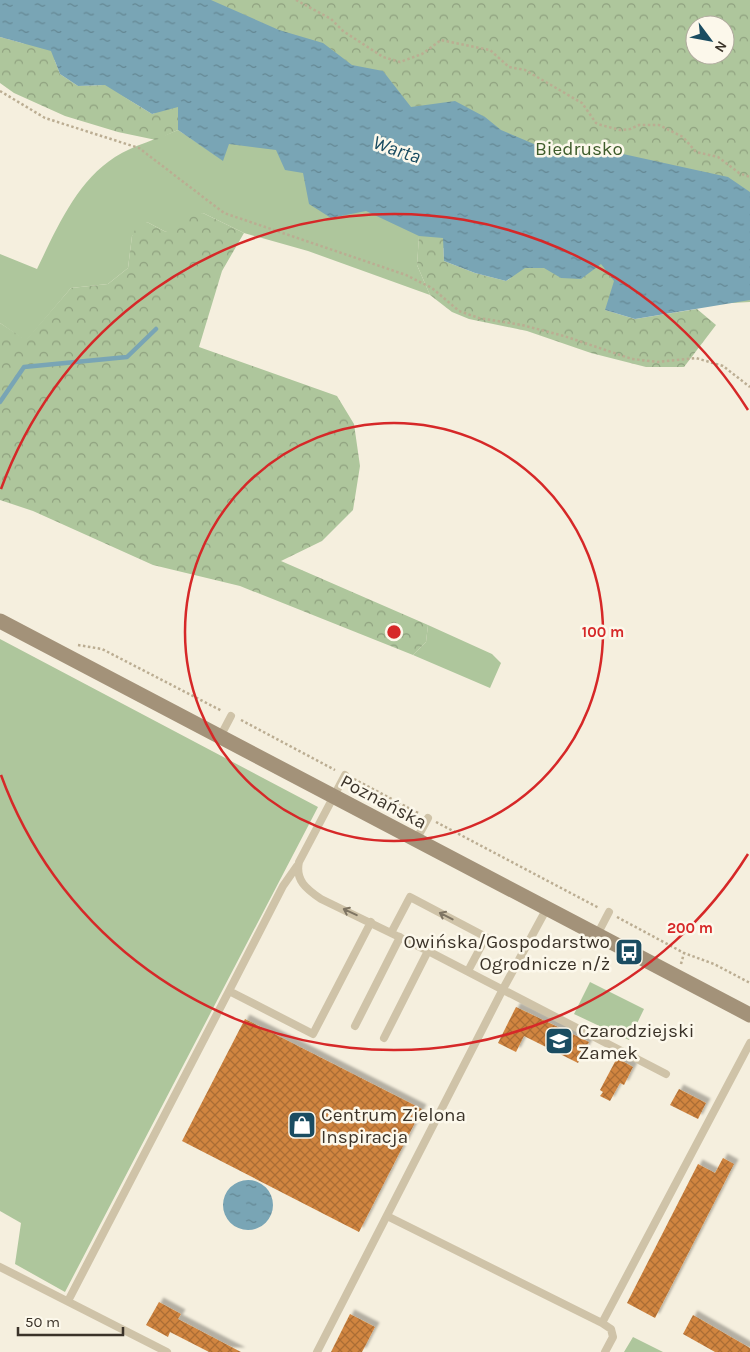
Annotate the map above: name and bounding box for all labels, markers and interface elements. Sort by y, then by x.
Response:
north arrow [685,15,735,65]
text: N [711,38,730,55]
water label: Warta [370,131,424,168]
park label: Biedrusko [535,138,623,160]
centre of rings [385,623,403,641]
text: 100 m [582,623,624,641]
street label: Poznańska [337,770,430,834]
one-way arrow [343,907,358,917]
one-way arrow [439,911,454,920]
text: 200 m [667,919,713,937]
place label: Owińska/Gospodarstwo Ogrodnicze n/ż [404,931,610,975]
bus stop icon: Owińska/Gospodarstwo Ogrodnicze n/ż [614,937,644,967]
place label: Czarodziejski Zamek [578,1020,694,1064]
school or university icon: Czarodziejski Zamek [544,1026,574,1056]
place label: Centrum Zielona Inspiracja [321,1104,466,1148]
shop icon: Centrum Zielona Inspiracja [287,1110,317,1140]
scale bar [18,1304,122,1336]
text: 50 m [25,1313,60,1331]

